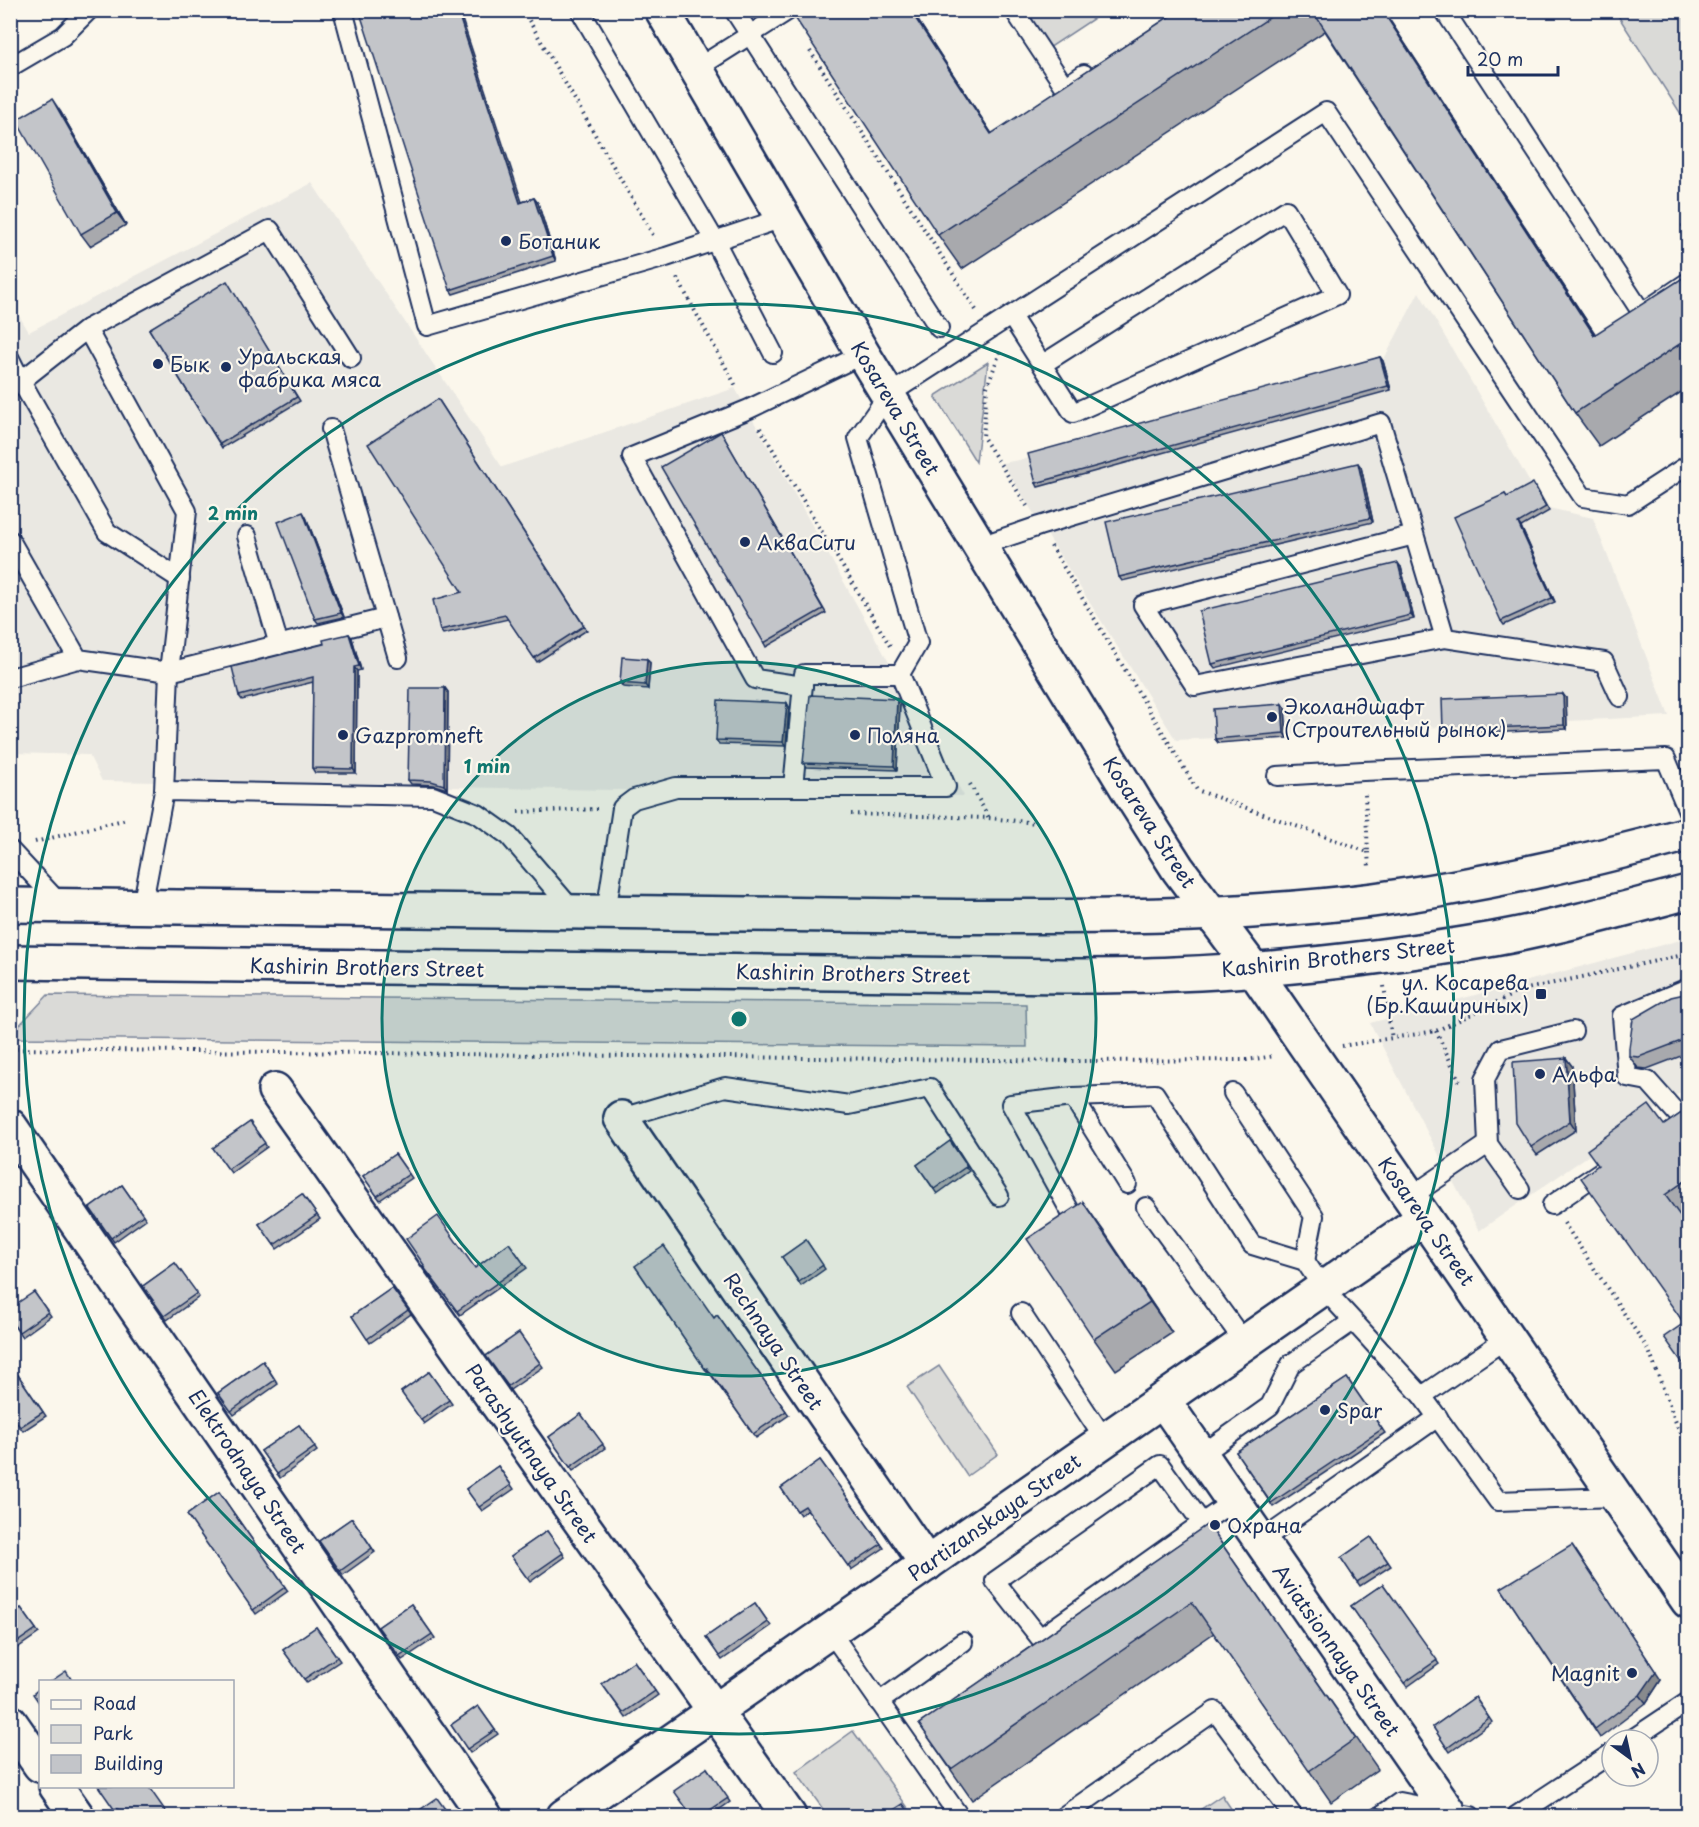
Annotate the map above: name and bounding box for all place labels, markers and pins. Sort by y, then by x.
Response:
place label: Ботаник [518,226,600,256]
marker: Ботаник [499,234,513,248]
place label: Уральская фабрика мяса [238,341,382,394]
place label: Бык [170,349,210,379]
marker: Бык [151,357,165,371]
marker: Уральская фабрика мяса [219,360,233,374]
place label: АкваСити [757,527,856,557]
marker: АкваСити [738,535,752,549]
place label: Эколандшафт (Строительный рынок) [1284,691,1507,744]
marker: Эколандшафт (Строительный рынок) [1265,710,1279,724]
place label: Gazpromneft [355,720,483,750]
place label: Поляна [867,720,940,750]
marker: Gazpromneft [336,728,350,742]
marker: Поляна [848,728,862,742]
place label: ул. Косарева (Бр.Кашириных) [1366,967,1530,1020]
marker: ул. Косарева (Бр.Кашириных) [1534,987,1548,1001]
centre of rings [729,1009,749,1029]
place label: Альфа [1552,1059,1617,1089]
marker: Альфа [1533,1067,1547,1081]
place label: Spar [1337,1395,1383,1425]
marker: Spar [1318,1403,1332,1417]
place label: Охрана [1227,1510,1302,1540]
marker: Охрана [1208,1518,1222,1532]
place label: Magnit [1551,1658,1620,1688]
marker: Magnit [1625,1666,1639,1680]

